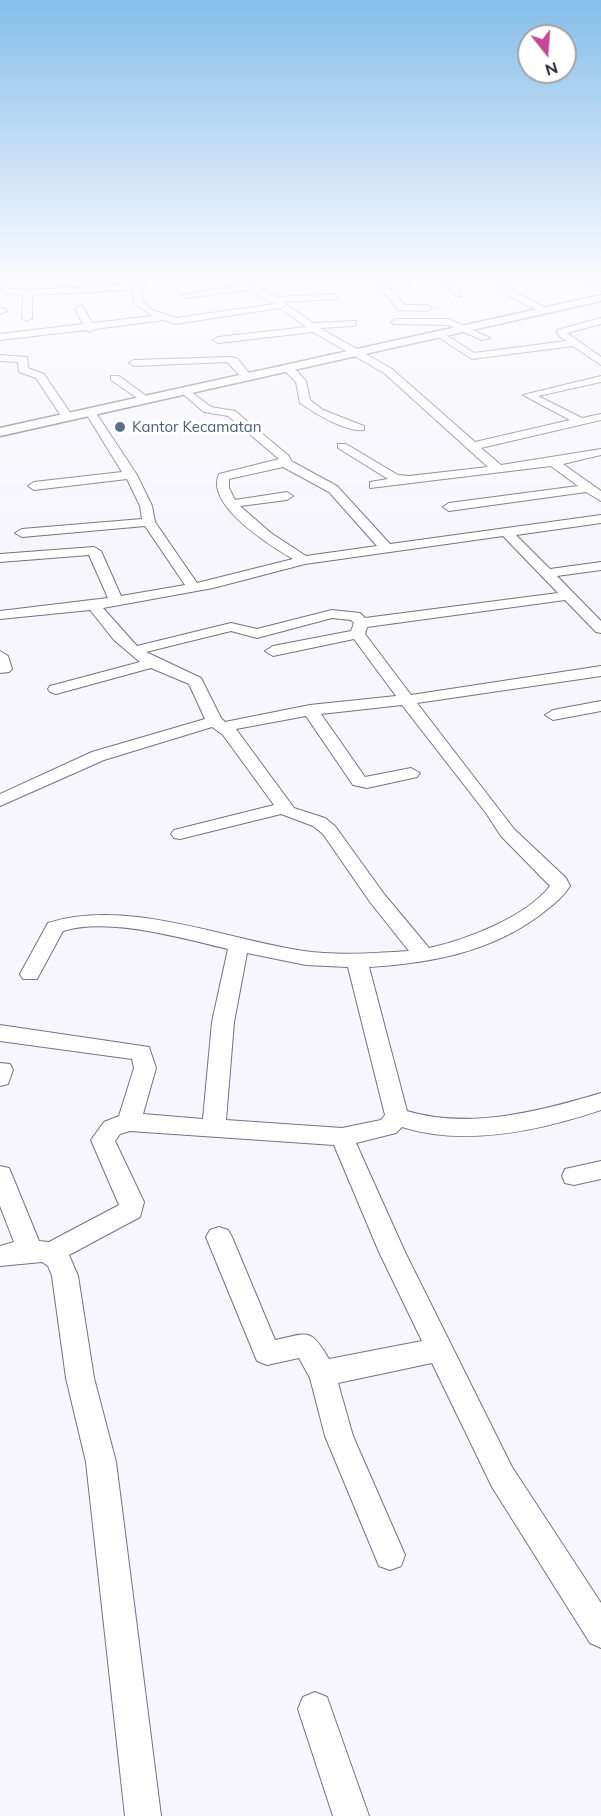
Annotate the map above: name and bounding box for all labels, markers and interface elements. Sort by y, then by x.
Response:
north arrow [517,24,577,84]
text: N [543,58,560,81]
place label: Kantor Kecamatan [132,418,261,436]
marker: Kantor Kecamatan [113,420,127,434]

